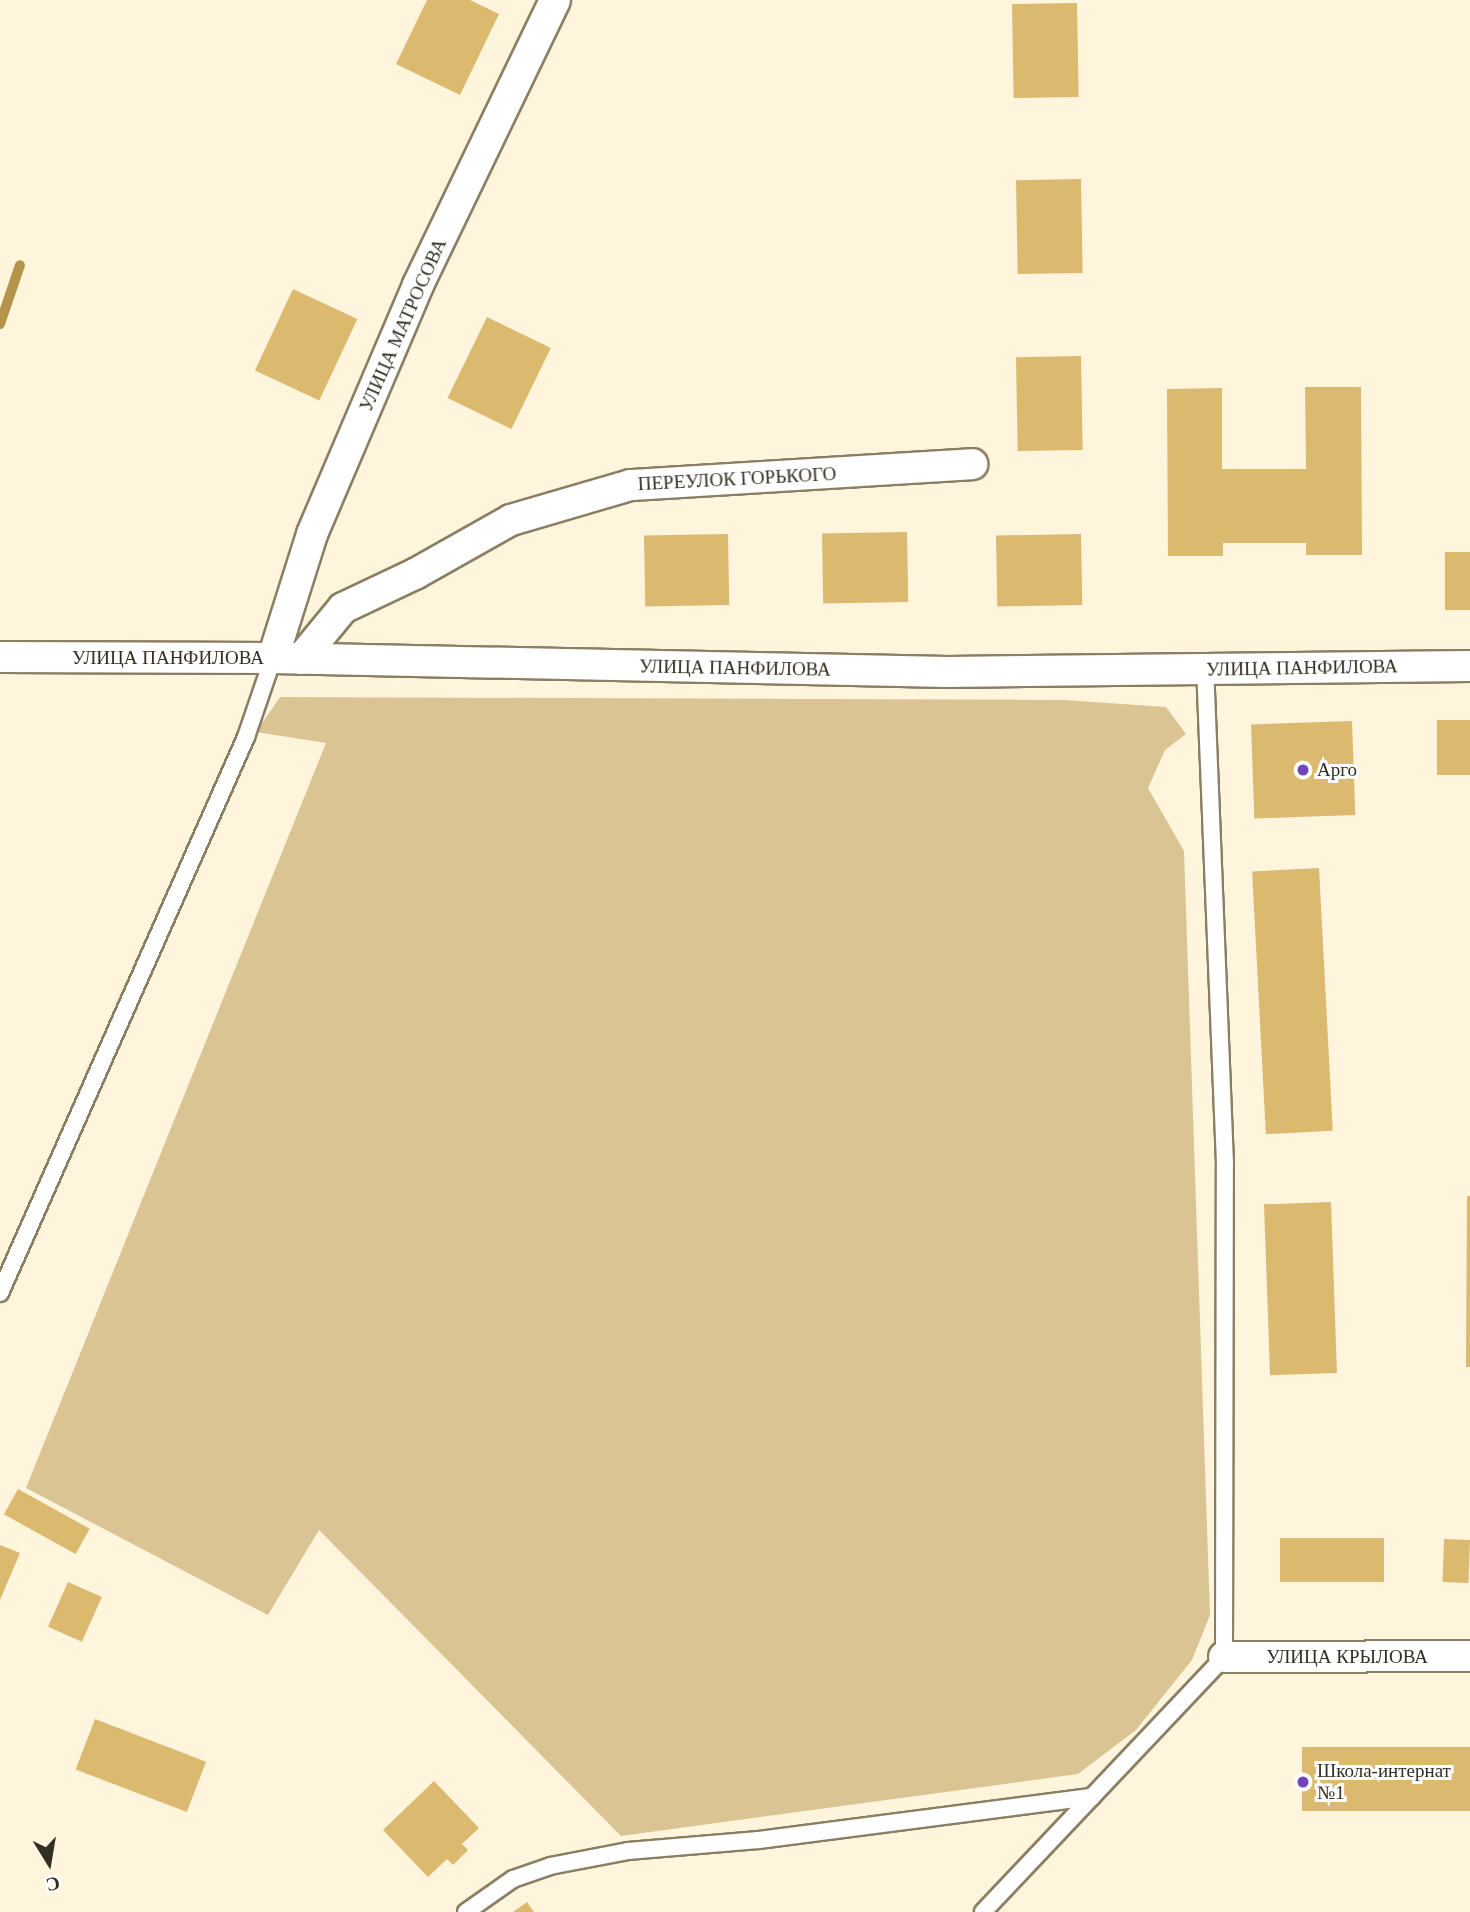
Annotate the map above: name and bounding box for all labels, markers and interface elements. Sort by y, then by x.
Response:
street label: УЛИЦА МАТРОСОВА [355,235,451,415]
street label: ПЕРЕУЛОК ГОРЬКОГО [637,462,837,496]
street label: УЛИЦА ПАНФИЛОВА [72,647,264,669]
street label: УЛИЦА ПАНФИЛОВА [639,655,831,681]
street label: УЛИЦА ПАНФИЛОВА [1206,655,1398,681]
place label: Арго [1317,759,1357,781]
marker: Арго [1295,762,1311,778]
street label: УЛИЦА КРЫЛОВА [1266,1646,1428,1668]
place label: Школа-интернат №1 [1317,1760,1451,1804]
marker: Школа-интернат №1 [1295,1774,1311,1790]
north arrow [14,1828,84,1898]
text: С [44,1872,62,1896]

